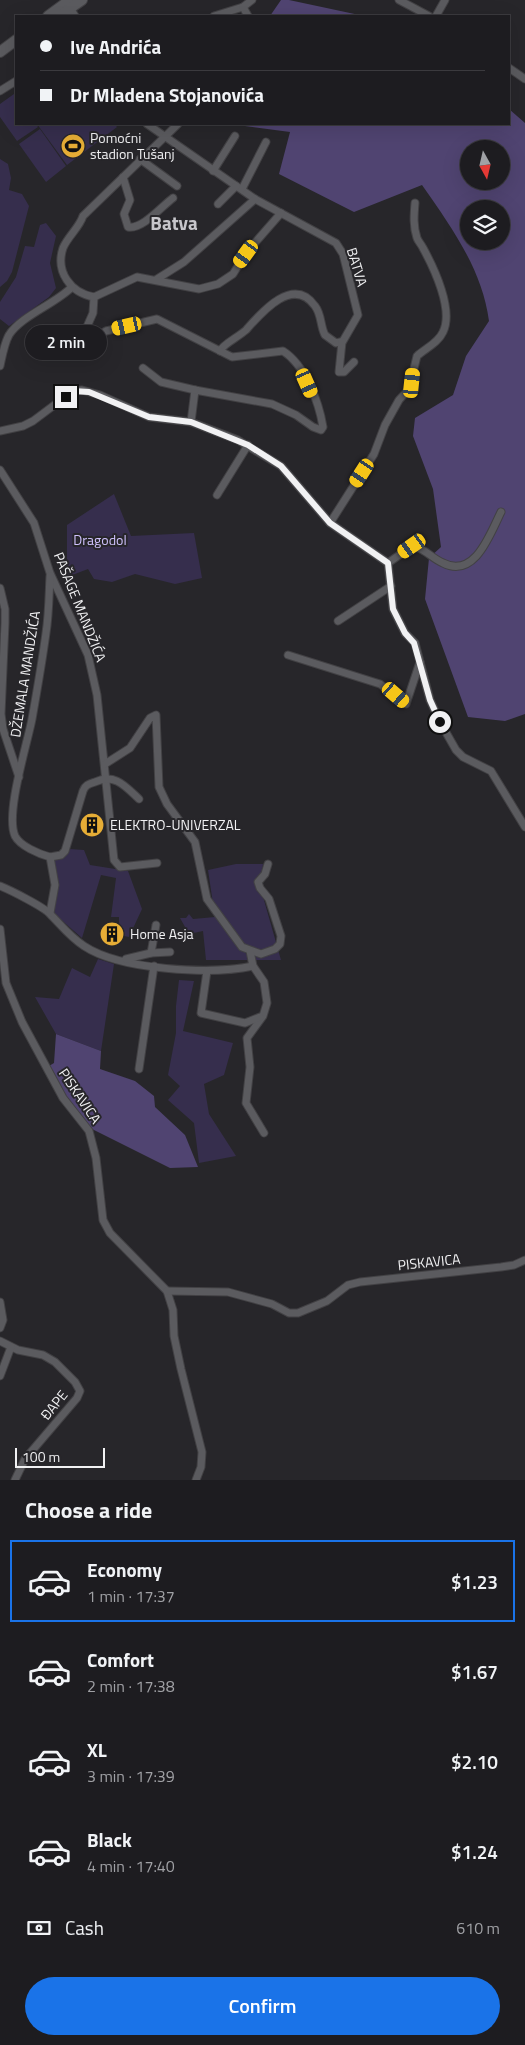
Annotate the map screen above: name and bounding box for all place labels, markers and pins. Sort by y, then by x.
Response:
place label: Pomoćni stadion Tušanj [90,127,175,164]
sports icon: Pomoćni stadion Tušanj [60,133,86,159]
building icon: ELEKTRO-UNIVERZAL [79,812,105,838]
place label: ELEKTRO-UNIVERZAL [110,814,241,835]
building icon: Home Asja [99,921,125,947]
place label: Home Asja [130,923,194,944]

